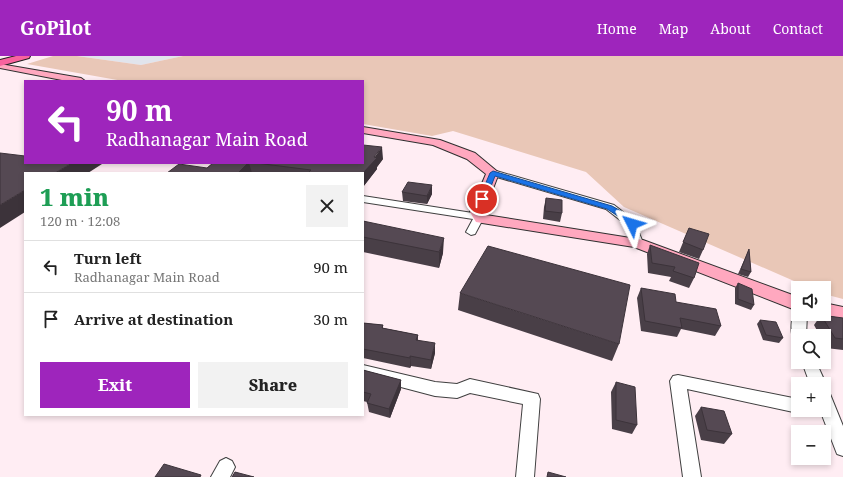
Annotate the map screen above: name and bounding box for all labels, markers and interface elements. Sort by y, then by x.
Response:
text: GoPilot [20,15,91,41]
text: Home [597,19,637,38]
text: Map [659,19,688,38]
text: About [710,19,751,38]
text: Contact [773,19,823,38]
text: 90 m [106,91,173,129]
icon: left [40,96,92,148]
text: Radhanagar Main Road [106,127,308,151]
text: 1 min [40,180,109,213]
pin [465,182,499,216]
button: close [306,185,348,227]
icon: arrive [471,188,493,210]
position arrow [611,203,653,245]
text: 120 m · 12:08 [40,212,120,230]
text: Turn left [74,248,142,268]
icon: left [40,256,62,278]
text: 90 m [313,257,348,277]
text: Radhanagar Main Road [74,268,220,286]
map controls [791,281,831,465]
button: sound [791,281,831,321]
icon: arrive [40,308,62,330]
text: Arrive at destination [74,309,233,329]
text: 30 m [313,309,348,329]
button: search [791,329,831,369]
button: Exit [40,362,190,408]
button: Share [198,362,348,408]
button: + [791,377,831,417]
button: − [791,425,831,465]

